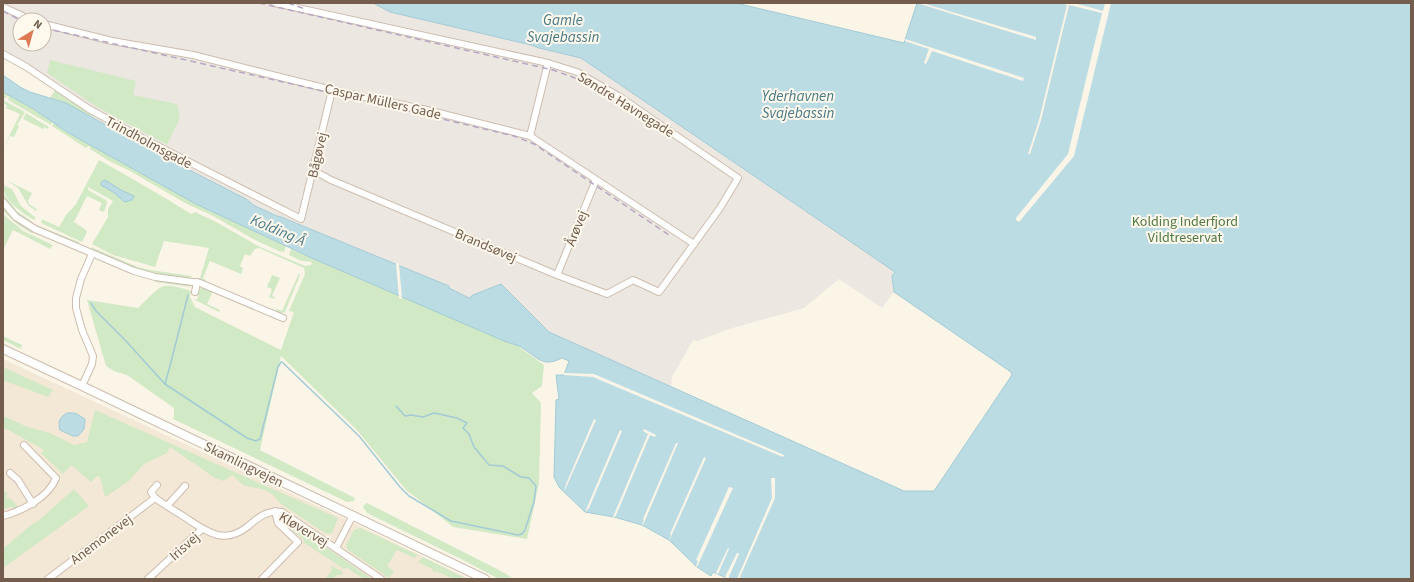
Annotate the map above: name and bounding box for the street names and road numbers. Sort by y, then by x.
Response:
street label: Søndre Havnegade [573,67,678,143]
street label: Caspar Müllers Gade [323,79,443,125]
street label: Trindholmsgade [102,112,195,174]
street label: Bågøvej [303,130,333,180]
street label: Årøvej [561,208,593,249]
street label: Brandsøvej [452,224,520,268]
street label: Skamlingvejen [200,437,287,493]
street label: Kløvervej [275,507,332,553]
street label: Anemonevej [66,510,137,570]
street label: Irisvej [165,528,204,566]

